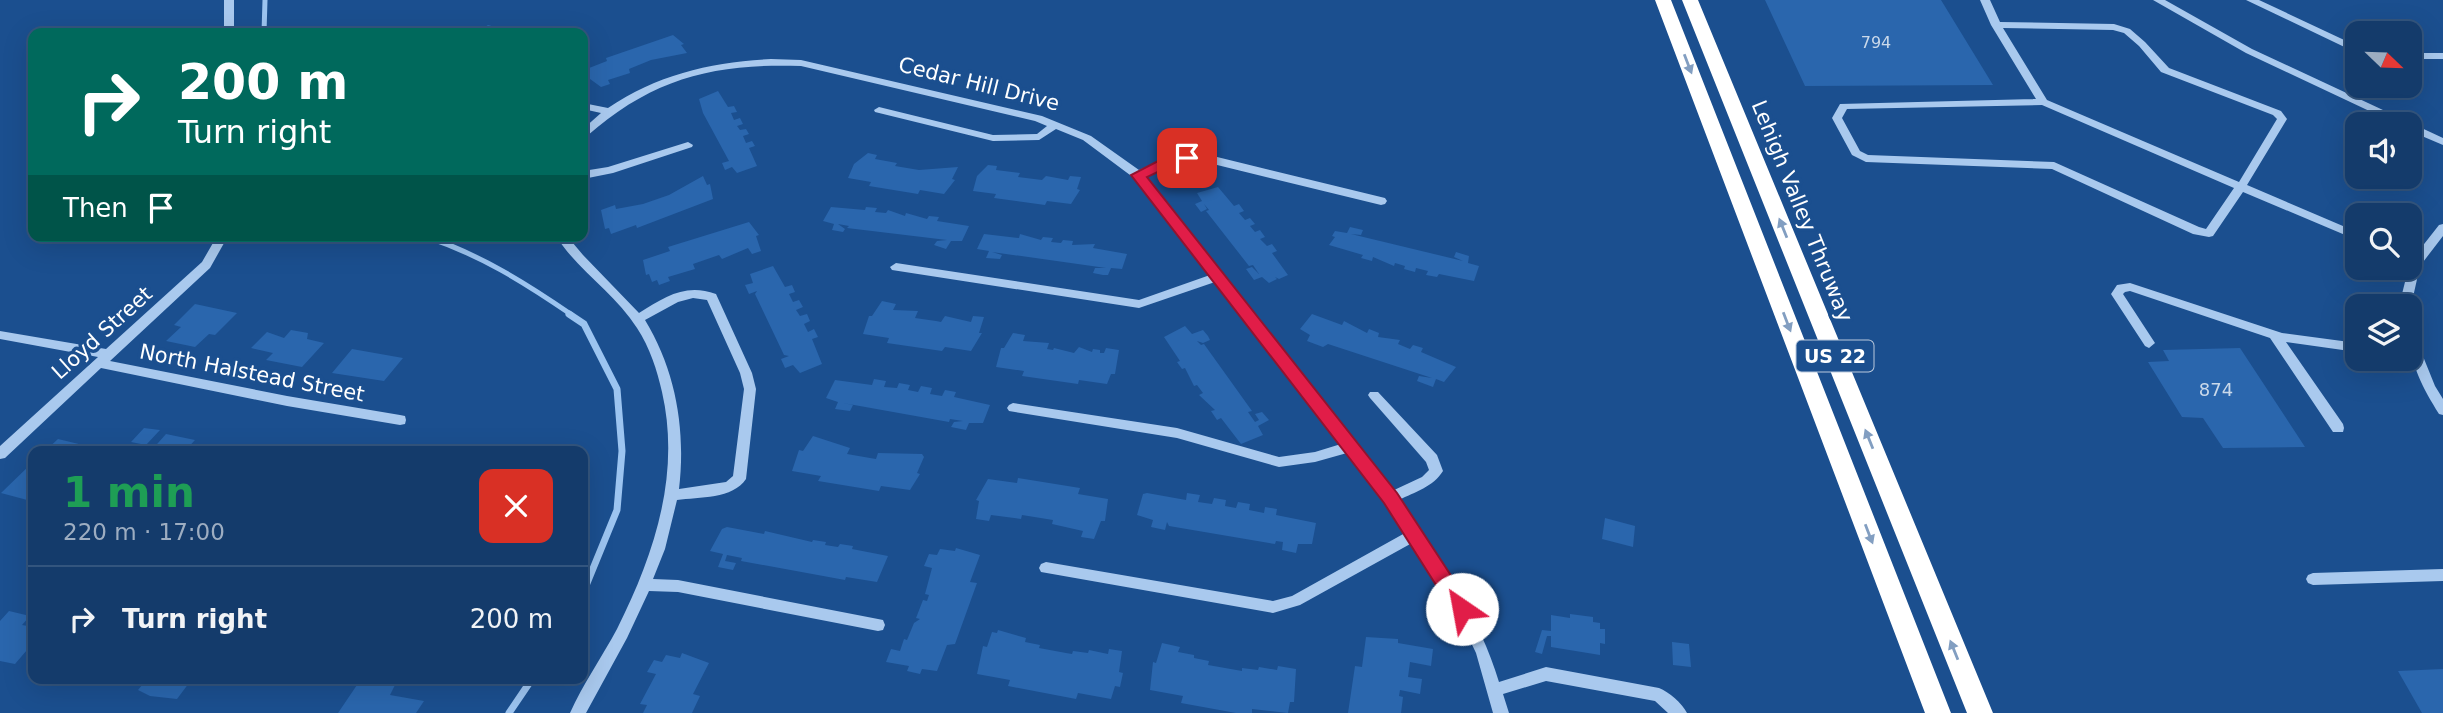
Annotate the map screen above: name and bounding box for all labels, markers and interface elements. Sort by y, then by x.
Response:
north arrow [2345,21,2422,98]
map controls [2345,21,2422,371]
house number: 794 [1861,33,1891,52]
street label: Cedar Hill Drive [896,52,1062,116]
one-way arrow [1682,53,1693,74]
text: 200 m [178,54,348,111]
icon: right [63,56,154,147]
street label: Lehigh Valley Thruway [1747,97,1857,325]
button: sound [2345,112,2422,189]
text: Turn right [178,113,331,151]
pin [1157,128,1217,188]
icon: arrive [1168,139,1206,177]
icon: arrive [142,189,180,227]
text: Then [63,193,128,223]
button: search [2345,203,2422,280]
one-way arrow [1777,218,1788,239]
street label: Lloyd Street [47,282,157,384]
button: layers [2345,294,2422,371]
one-way arrow [1782,311,1793,332]
street label: North Halstead Street [137,339,367,407]
road number: US 22 [1797,340,1874,372]
house number: 874 [2199,379,2233,400]
one-way arrow [1863,428,1874,449]
text: 1 min [63,468,195,517]
button: close [479,469,553,543]
text: 220 m · 17:00 [63,519,225,545]
one-way arrow [1863,524,1874,545]
position arrow [1425,572,1499,646]
icon: right [63,600,101,638]
text: Turn right [122,604,267,634]
text: 200 m [470,604,553,634]
one-way arrow [1949,639,1960,660]

